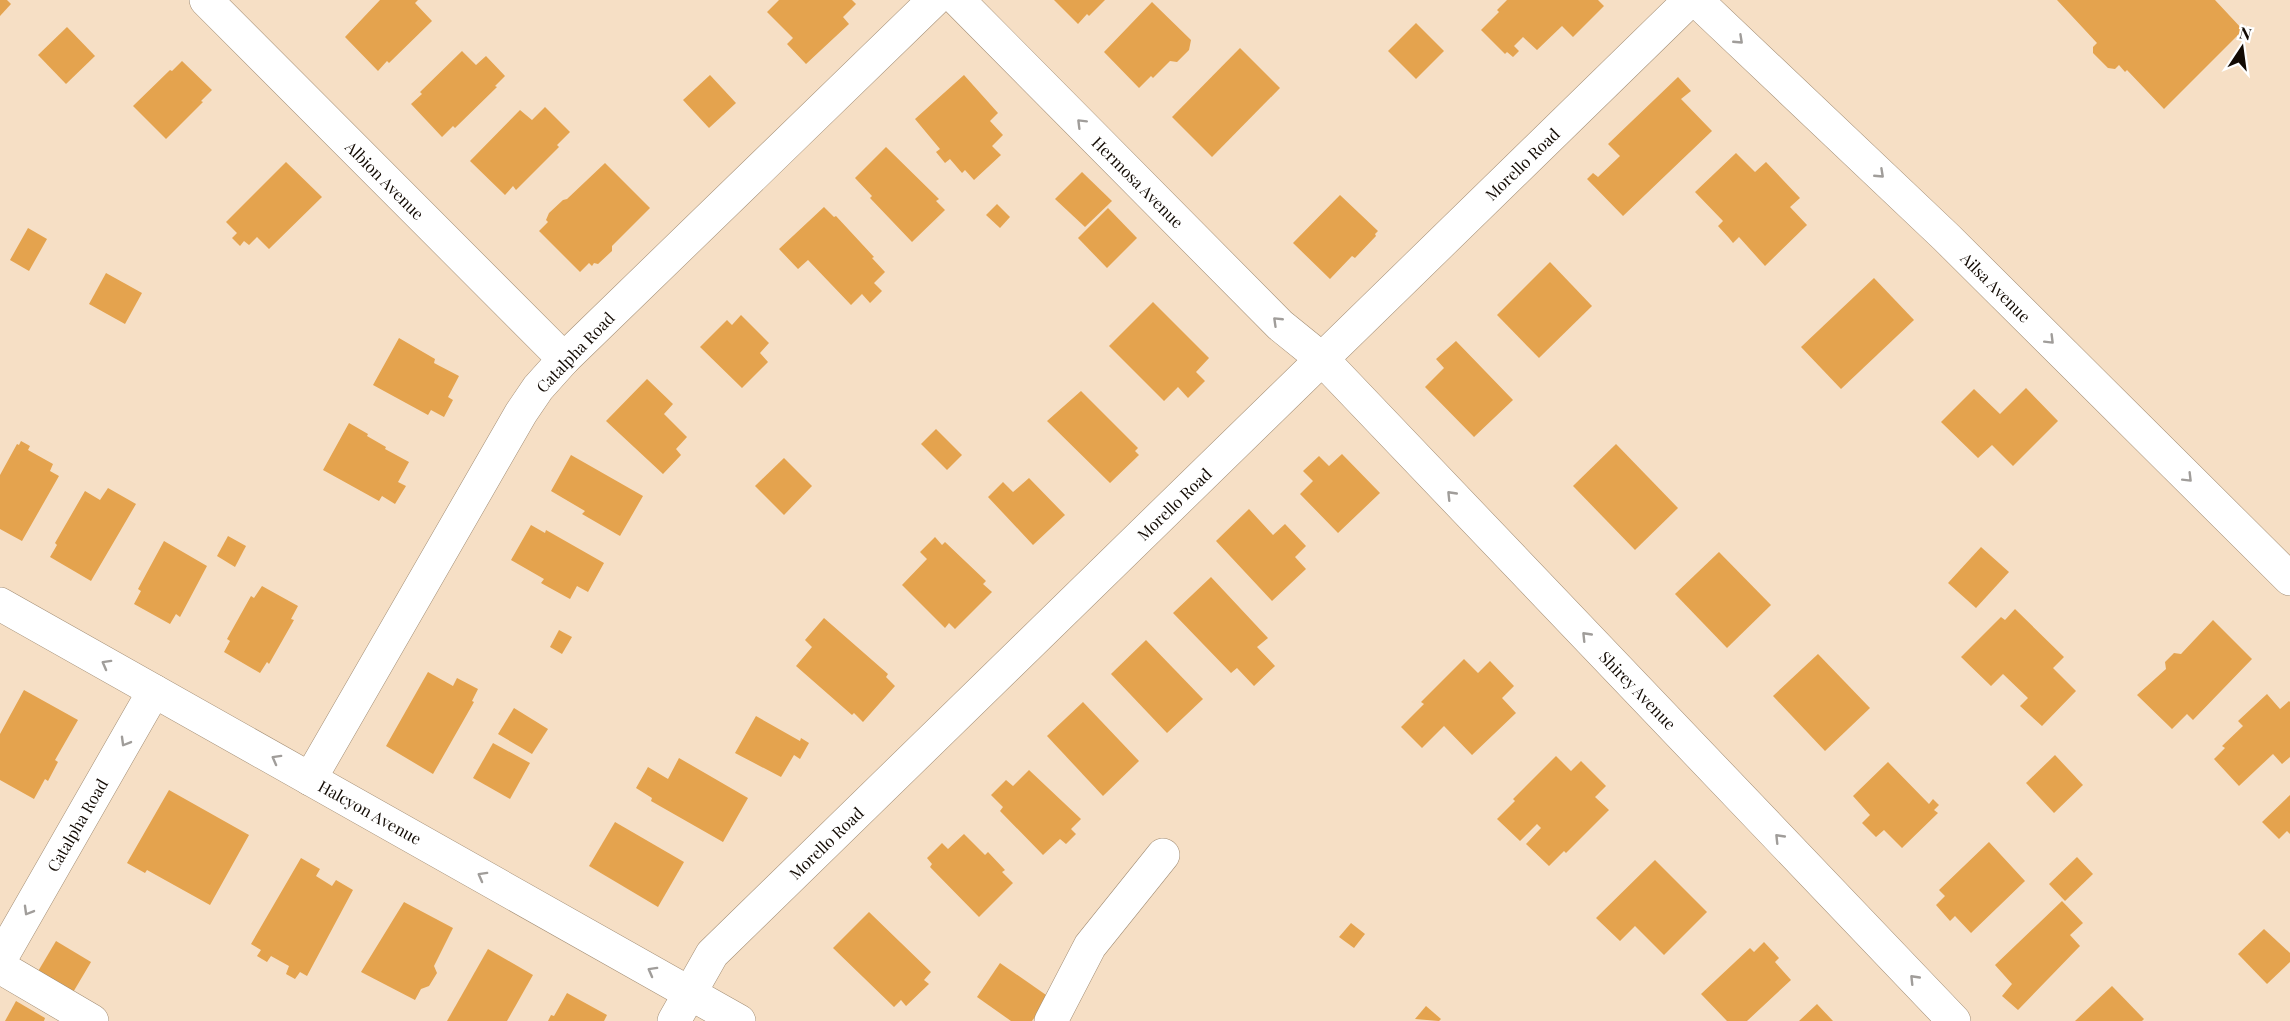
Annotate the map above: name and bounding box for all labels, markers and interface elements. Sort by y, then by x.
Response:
north arrow [2212,18,2272,78]
text: N [2237,21,2254,45]
one-way arrow [1732,33,1742,44]
one-way arrow [1077,120,1088,131]
street label: Morello Road [1480,123,1564,205]
street label: Hermosa Avenue [1088,132,1188,232]
street label: Albion Avenue [340,135,429,224]
one-way arrow [1873,167,1884,178]
street label: Ailsa Avenue [1956,247,2035,326]
street label: Catalpha Road [531,307,619,397]
one-way arrow [1274,318,1285,329]
one-way arrow [2042,333,2053,344]
street label: Morello Road [1132,463,1216,545]
one-way arrow [2181,471,2192,481]
one-way arrow [1448,492,1459,503]
one-way arrow [1582,633,1593,643]
street label: Shirey Avenue [1595,646,1681,734]
one-way arrow [101,659,112,671]
one-way arrow [120,735,132,746]
one-way arrow [271,755,282,766]
street label: Catalpha Road [42,775,112,875]
street label: Halcyon Avenue [315,775,425,849]
street label: Morello Road [784,802,868,884]
one-way arrow [1775,834,1786,844]
one-way arrow [478,871,488,883]
one-way arrow [24,905,35,915]
one-way arrow [648,967,658,979]
one-way arrow [1910,975,1921,986]

